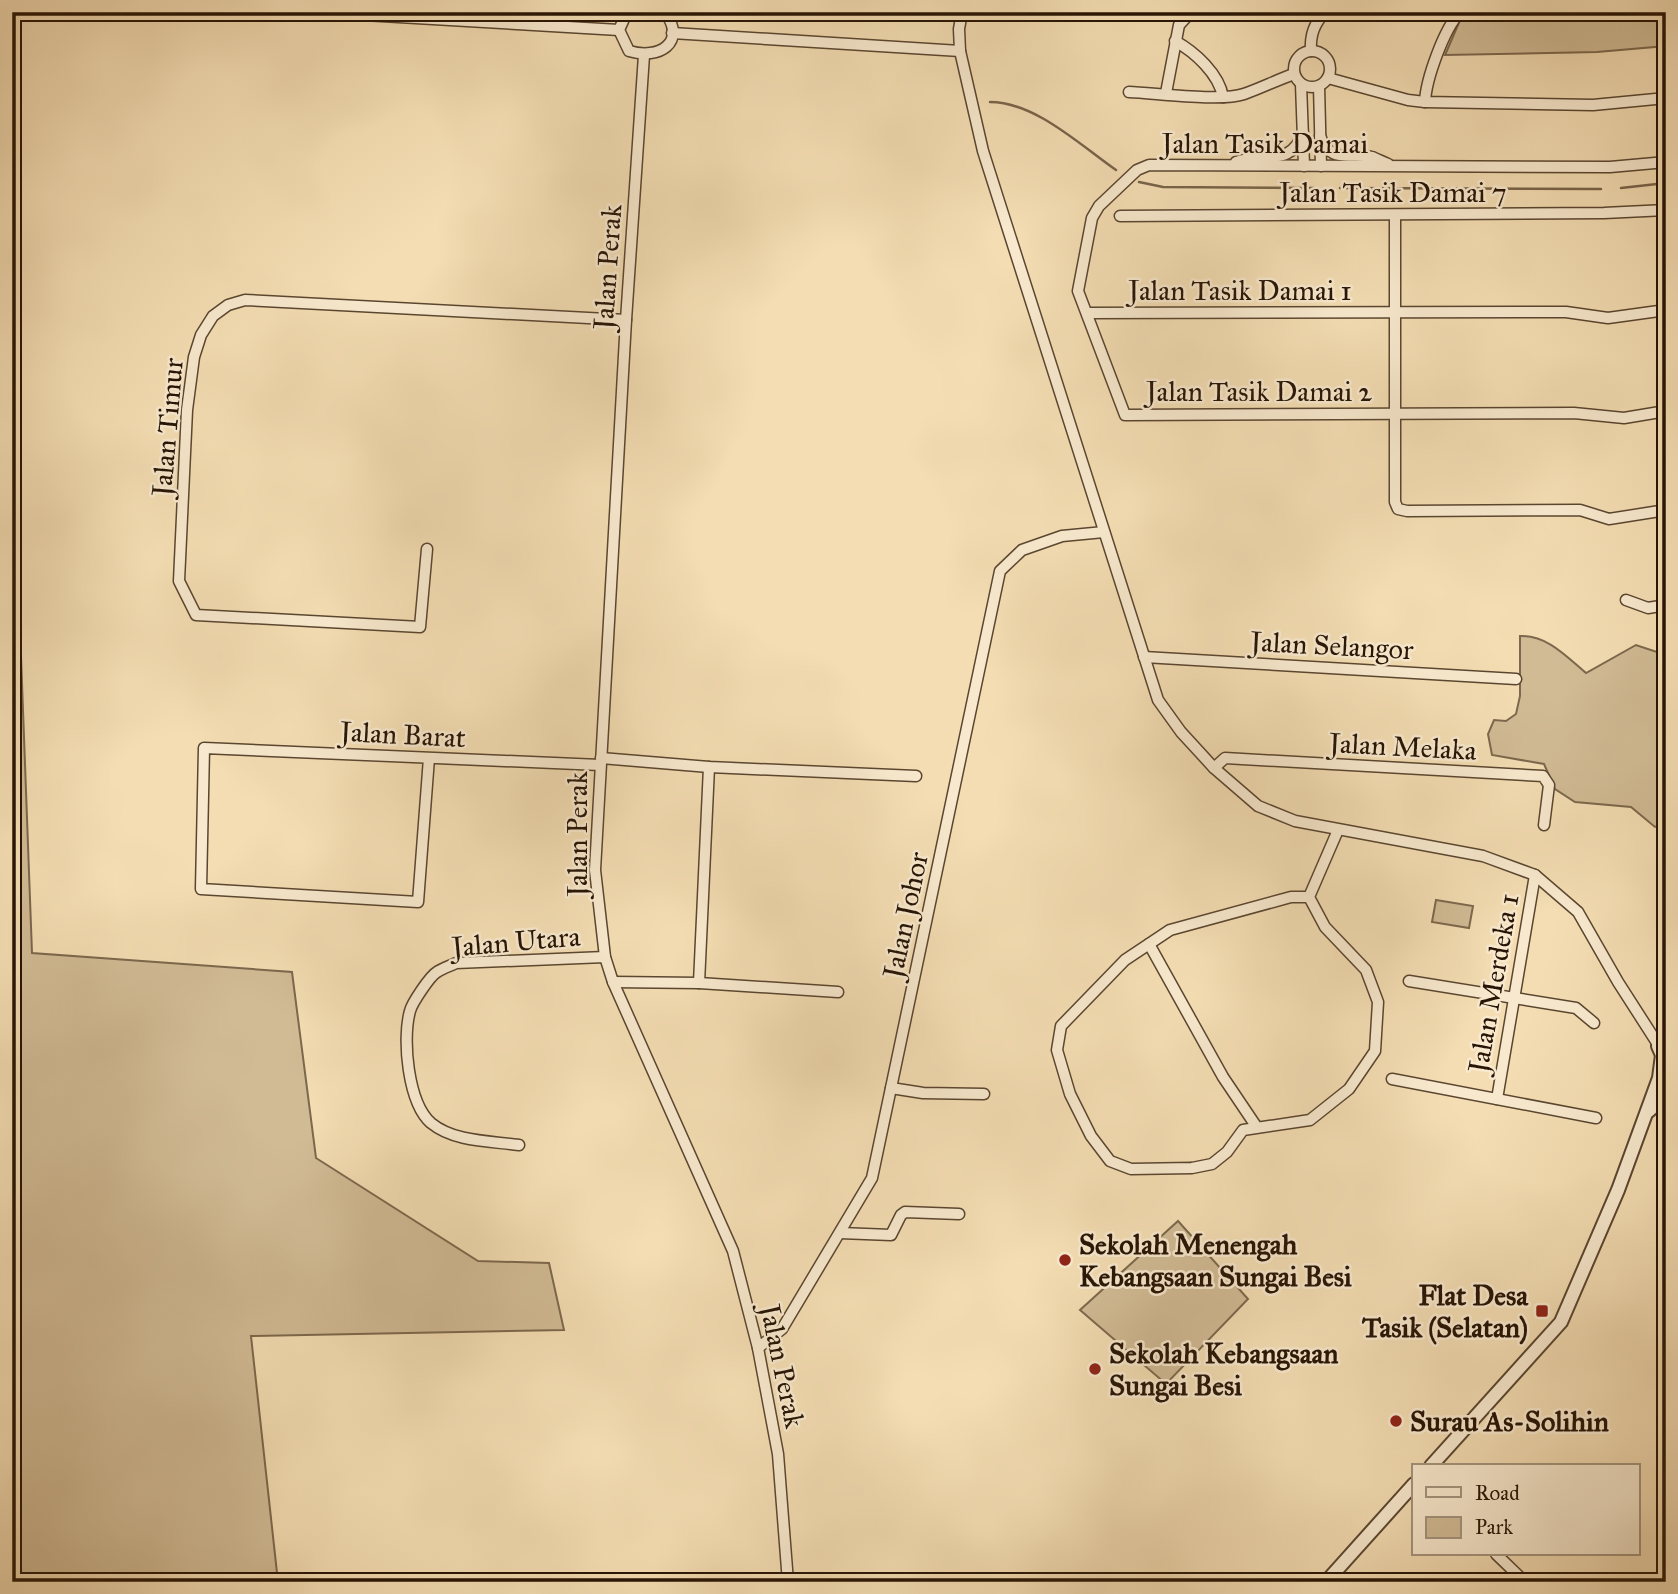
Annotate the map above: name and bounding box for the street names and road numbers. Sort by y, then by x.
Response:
street label: Jalan Tasik Damai [1159,126,1368,161]
street label: Jalan Tasik Damai 7 [1276,175,1507,210]
street label: Jalan Perak [585,203,629,334]
street label: Jalan Tasik Damai 1 [1125,273,1352,308]
street label: Jalan Timur [144,356,191,501]
street label: Jalan Tasik Damai 2 [1143,374,1372,409]
street label: Jalan Selangor [1247,624,1415,667]
street label: Jalan Barat [336,714,467,755]
street label: Jalan Melaka [1325,725,1478,768]
street label: Jalan Perak [560,771,595,900]
street label: Jalan Johor [874,848,936,984]
street label: Jalan Merdeka 1 [1460,891,1526,1078]
street label: Jalan Utara [447,918,582,965]
street label: Jalan Perak [752,1298,813,1431]

